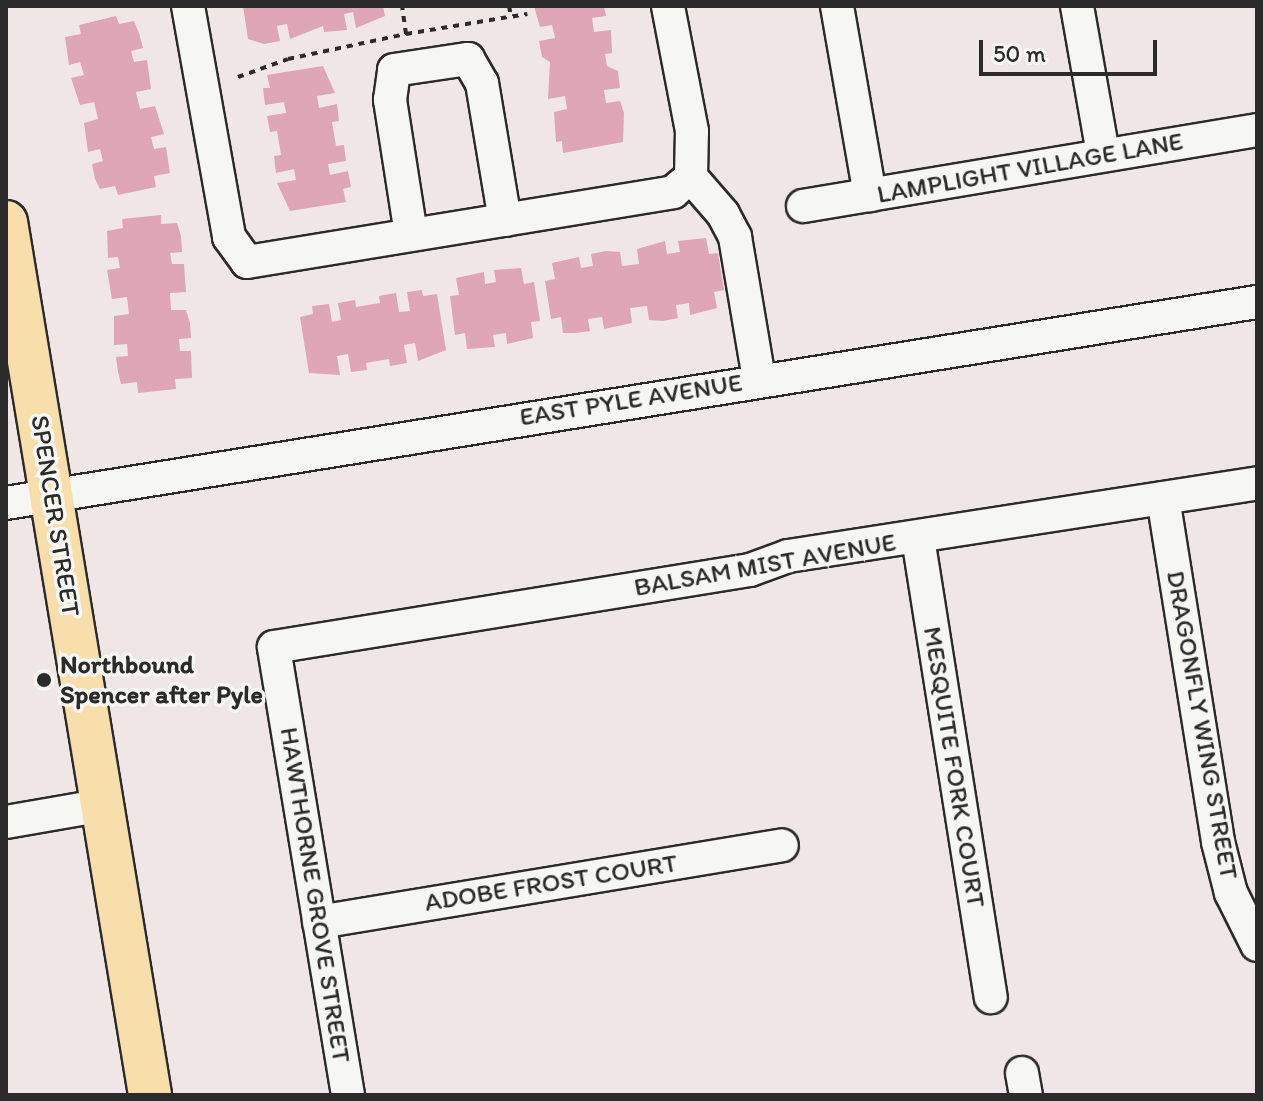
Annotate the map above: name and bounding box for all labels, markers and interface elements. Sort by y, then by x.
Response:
scale bar [983,24,1161,74]
text: 50 m [993,39,1046,68]
street label: LAMPLIGHT VILLAGE LANE [875,126,1185,210]
street label: EAST PYLE AVENUE [518,367,744,433]
street label: SPENCER STREET [24,413,86,619]
street label: BALSAM MIST AVENUE [632,527,898,603]
street label: DRAGONFLY WING STREET [1159,568,1245,882]
street label: MESQUITE FORK COURT [916,624,992,910]
place label: Northbound Spencer after Pyle [60,649,263,710]
marker: Northbound Spencer after Pyle [35,671,53,689]
street label: HAWTHORNE GROVE STREET [273,725,357,1065]
street label: ADOBE FROST COURT [422,848,680,918]

